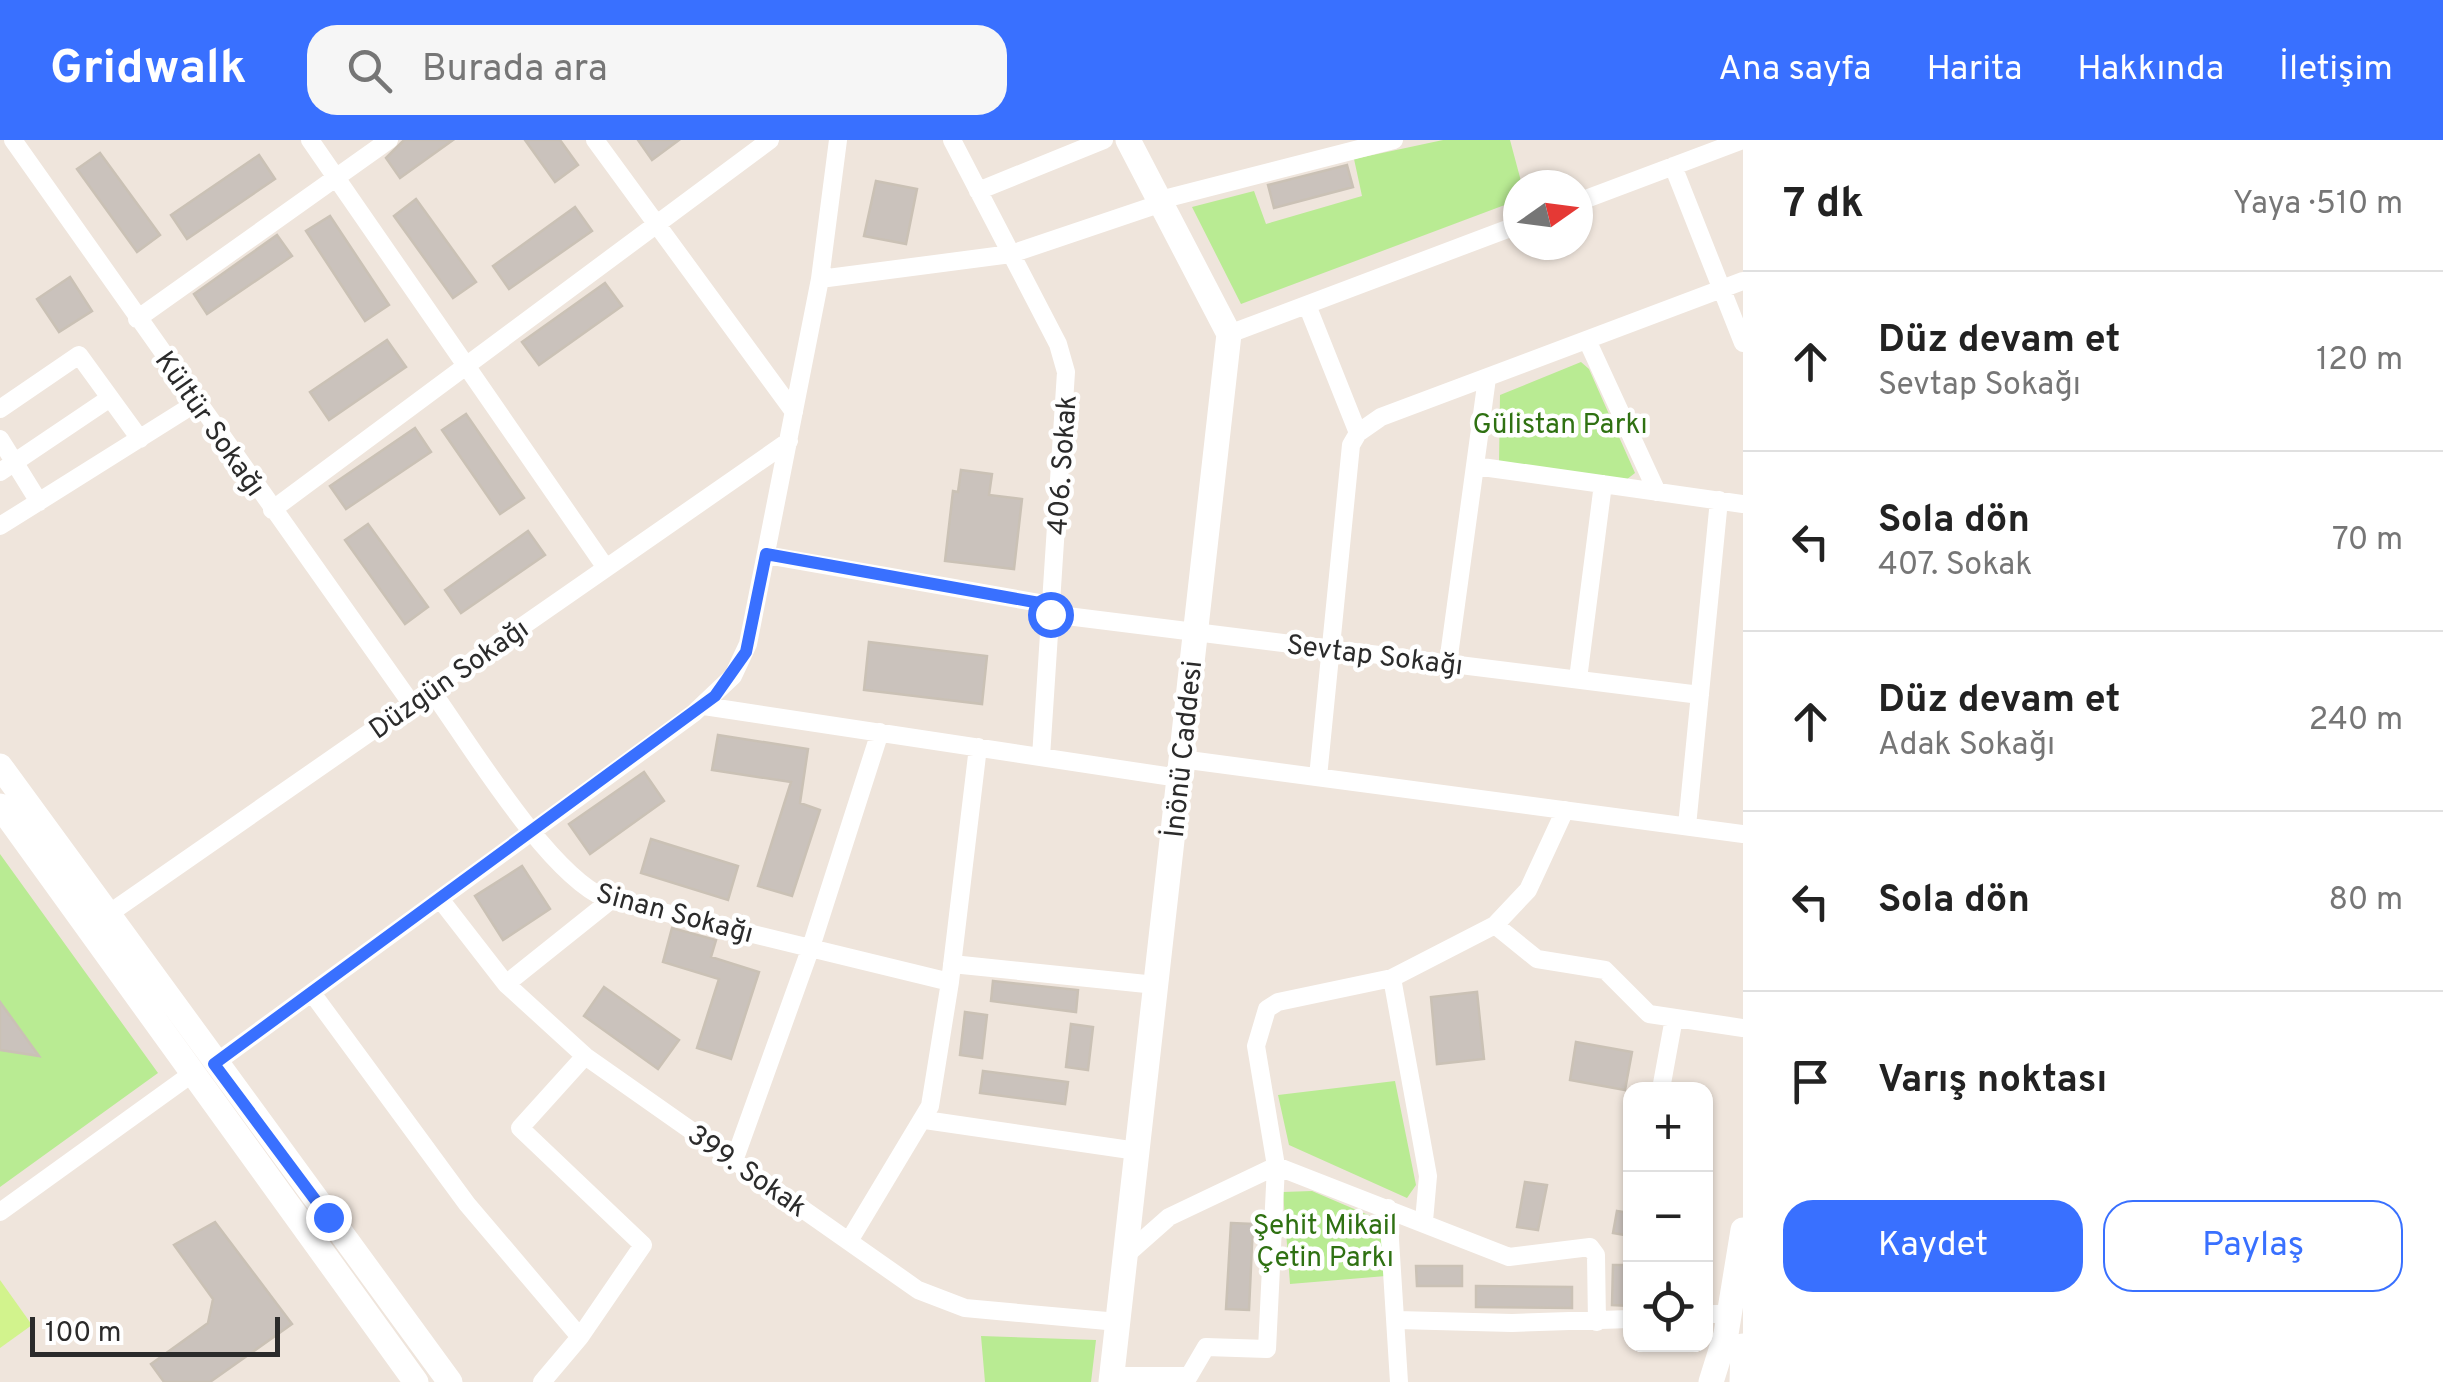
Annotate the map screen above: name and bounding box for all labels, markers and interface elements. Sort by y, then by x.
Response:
search box [307,25,1007,115]
text: Gridwalk [50,40,247,100]
icon: search [342,43,397,98]
text: Burada ara [422,46,608,95]
text: Ana sayfa [1718,48,1871,92]
text: Harita [1926,48,2022,92]
text: Hakkında [2077,48,2224,92]
text: İletişim [2279,48,2393,92]
north arrow [1503,170,1593,260]
text: 7 dk [1783,179,1864,232]
text: Yaya · 510 m [2233,185,2403,225]
text: Düz devam et [1878,317,2120,366]
icon: ahead [1783,334,1838,389]
text: 120 m [2316,341,2403,381]
street label: Kültür Sokağı [145,345,272,504]
text: Sevtap Sokağı [1878,366,2081,406]
street label: 406. Sokak [1041,394,1087,537]
park label: Gülistan Parkı [1472,408,1648,444]
text: Sola dön [1878,497,2030,546]
icon: left [1783,514,1838,569]
text: 70 m [2332,521,2403,561]
text: 407. Sokak [1878,546,2032,586]
route start [1028,592,1074,638]
street label: Düzgün Sokağı [363,612,537,749]
street label: Sevtap Sokağı [1284,628,1465,686]
street label: İnönü Caddesi [1157,659,1212,840]
text: Düz devam et [1878,677,2120,726]
icon: ahead [1783,694,1838,749]
text: 240 m [2309,701,2403,741]
text: Adak Sokağı [1878,726,2055,766]
icon: left [1783,874,1838,929]
street label: Sinan Sokağı [592,877,757,953]
text: Sola dön [1878,877,2030,926]
text: 80 m [2329,881,2403,921]
icon: arrive [1783,1054,1838,1109]
text: Varış noktası [1878,1057,2107,1106]
map controls [1623,1082,1713,1352]
button: + [1623,1082,1713,1172]
street label: 399. Sokak [679,1118,813,1227]
button: − [1623,1172,1713,1262]
route end [306,1195,352,1241]
button: Kaydet [1783,1200,2083,1292]
button: Paylaş [2103,1200,2403,1292]
park label: Şehit Mikail Çetin Parkı [1253,1209,1397,1277]
button: locate [1623,1262,1713,1352]
scale bar [30,1312,280,1356]
text: 100 m [45,1316,121,1352]

